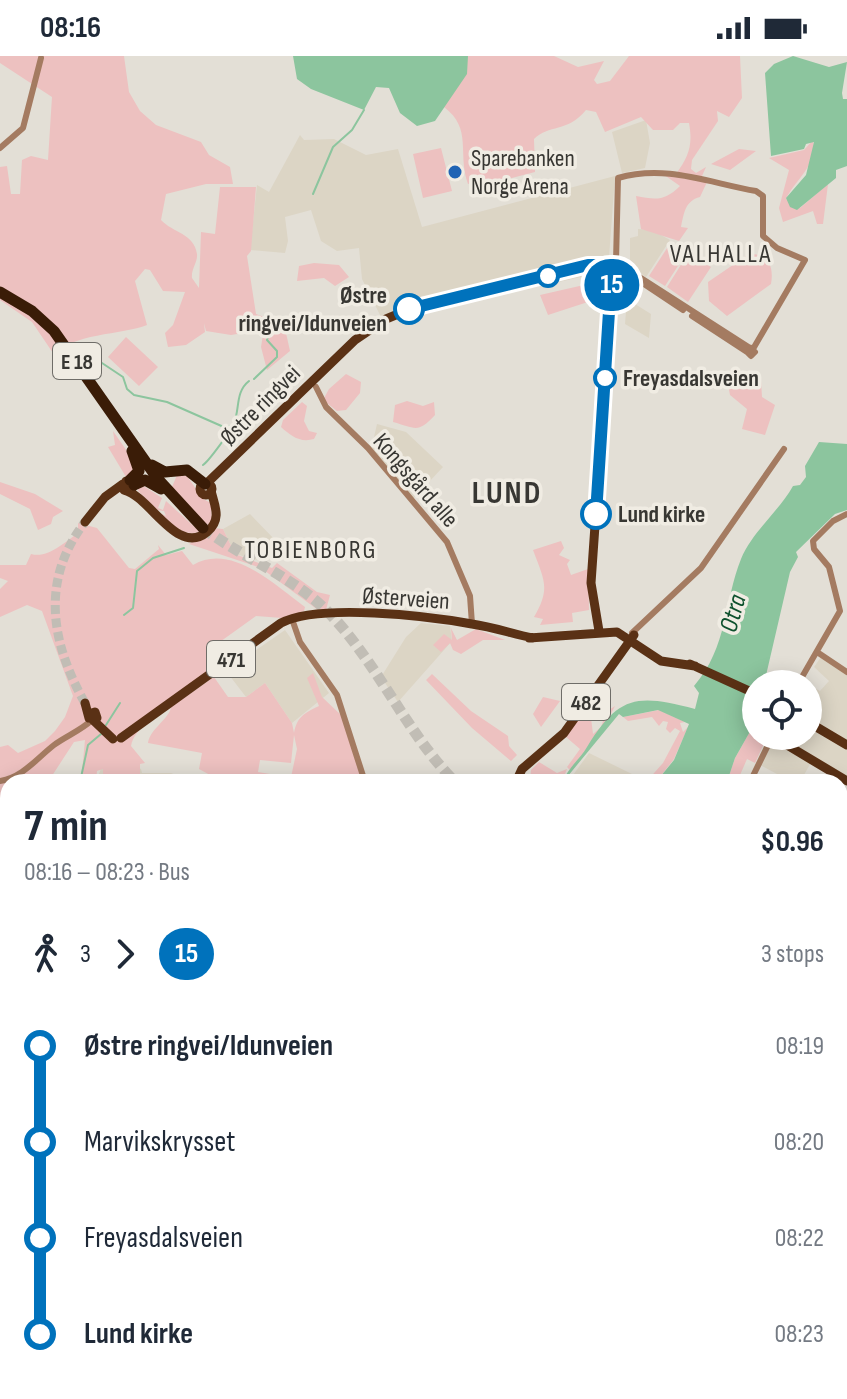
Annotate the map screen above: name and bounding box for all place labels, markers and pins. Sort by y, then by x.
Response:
place label: Sparebanken Norge Arena [471,144,575,201]
marker: Sparebanken Norge Arena [446,163,464,181]
unlabelled marker [537,265,559,287]
place label: Østre ringvei/Idunveien [238,281,387,338]
marker: Østre ringvei/Idunveien [394,294,424,324]
place label: Freyasdalsveien [623,364,759,393]
marker: Freyasdalsveien [594,367,616,389]
marker: Lund kirke [581,499,611,529]
place label: Lund kirke [618,500,705,529]

